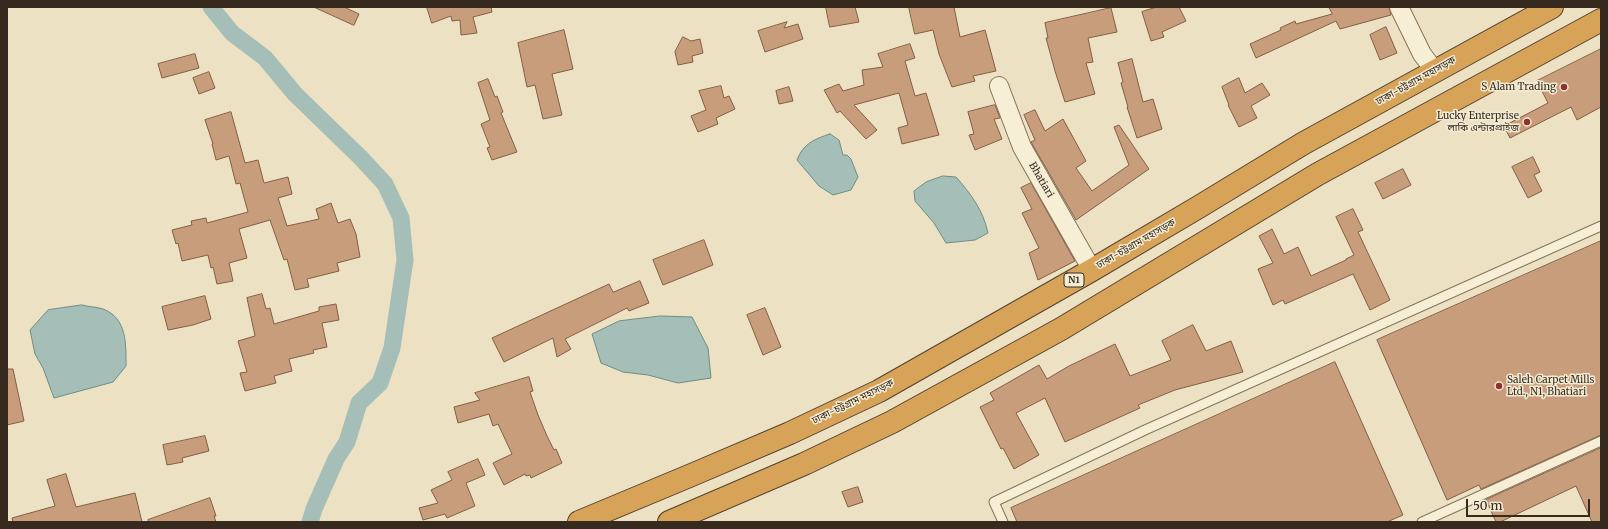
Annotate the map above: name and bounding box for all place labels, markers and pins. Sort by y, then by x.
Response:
place label: S Alam Trading [1481,81,1556,93]
marker: S Alam Trading [1559,82,1569,92]
place label: Lucky Enterprise লাকি এন্টারপ্রাইজ [1437,110,1519,134]
marker: Lucky Enterprise লাকি এন্টারপ্রাইজ [1522,117,1532,127]
place label: Saleh Carpet Mills Ltd., N1, Bhatiari [1507,374,1594,398]
marker: Saleh Carpet Mills Ltd., N1, Bhatiari [1494,381,1504,391]

